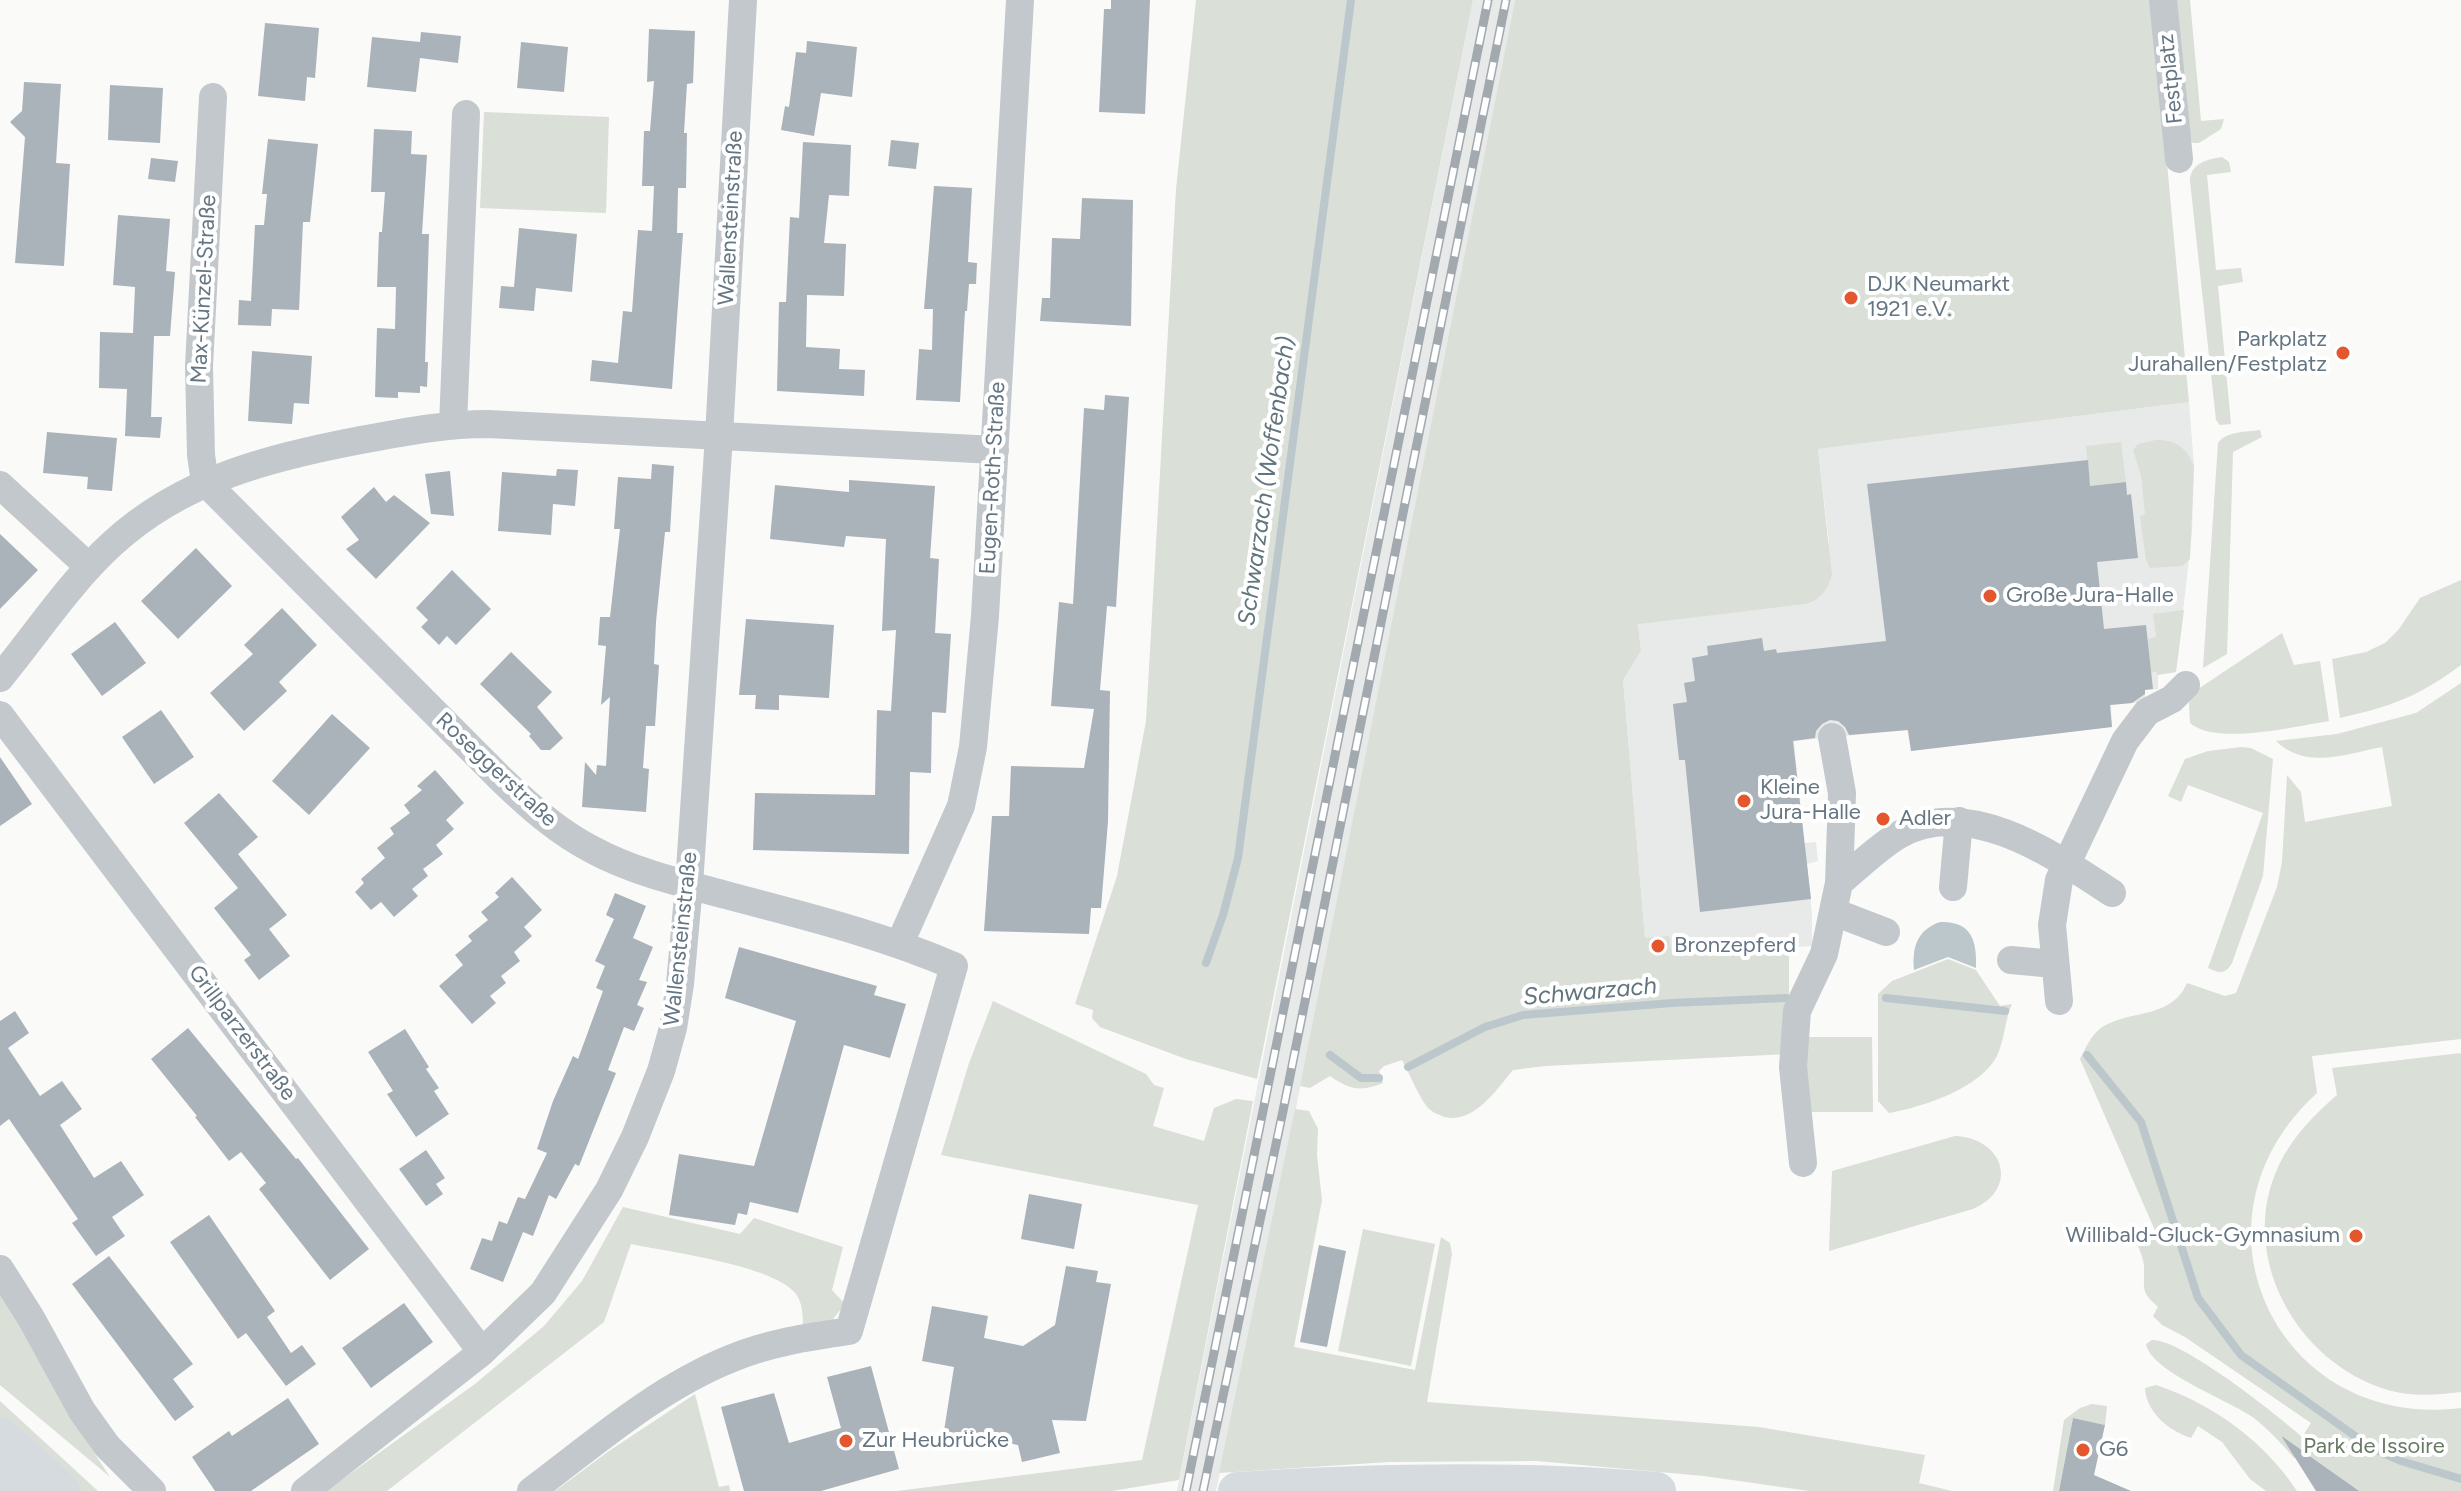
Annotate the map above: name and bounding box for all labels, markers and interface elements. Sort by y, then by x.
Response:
street label: Festplatz [2153,33,2189,125]
street label: Wallensteinstraße [713,130,749,306]
street label: Max-Künzel-Straße [186,194,222,384]
place label: DJK Neumarkt 1921 e.V. [1867,272,2010,324]
marker: DJK Neumarkt 1921 e.V. [1842,289,1860,307]
place label: Parkplatz Jurahallen/Festplatz [2128,327,2327,378]
water label: Schwarzach (Woffenbach) [1232,335,1302,627]
marker: Parkplatz Jurahallen/Festplatz [2334,344,2352,362]
street label: Eugen-Roth-Straße [975,381,1011,575]
place label: Große Jura-Halle [2006,583,2174,609]
marker: Große Jura-Halle [1981,587,1999,605]
street label: Roseggerstraße [430,707,562,833]
place label: Kleine Jura-Halle [1760,775,1861,826]
marker: Kleine Jura-Halle [1735,792,1753,810]
place label: Adler [1899,806,1951,832]
marker: Adler [1874,810,1892,828]
street label: Wallensteinstraße [659,851,703,1027]
place label: Bronzepferd [1674,933,1796,959]
marker: Bronzepferd [1649,937,1667,955]
street label: Grillparzerstraße [183,960,301,1106]
water label: Schwarzach [1522,972,1658,1012]
place label: Willibald-Gluck-Gymnasium [2066,1223,2340,1249]
marker: Willibald-Gluck-Gymnasium [2347,1227,2365,1245]
place label: Zur Heubrücke [862,1428,1009,1454]
marker: Zur Heubrücke [837,1432,855,1450]
park label: Park de Issoire [2303,1434,2445,1460]
place label: G6 [2099,1437,2128,1463]
marker: G6 [2074,1441,2092,1459]

